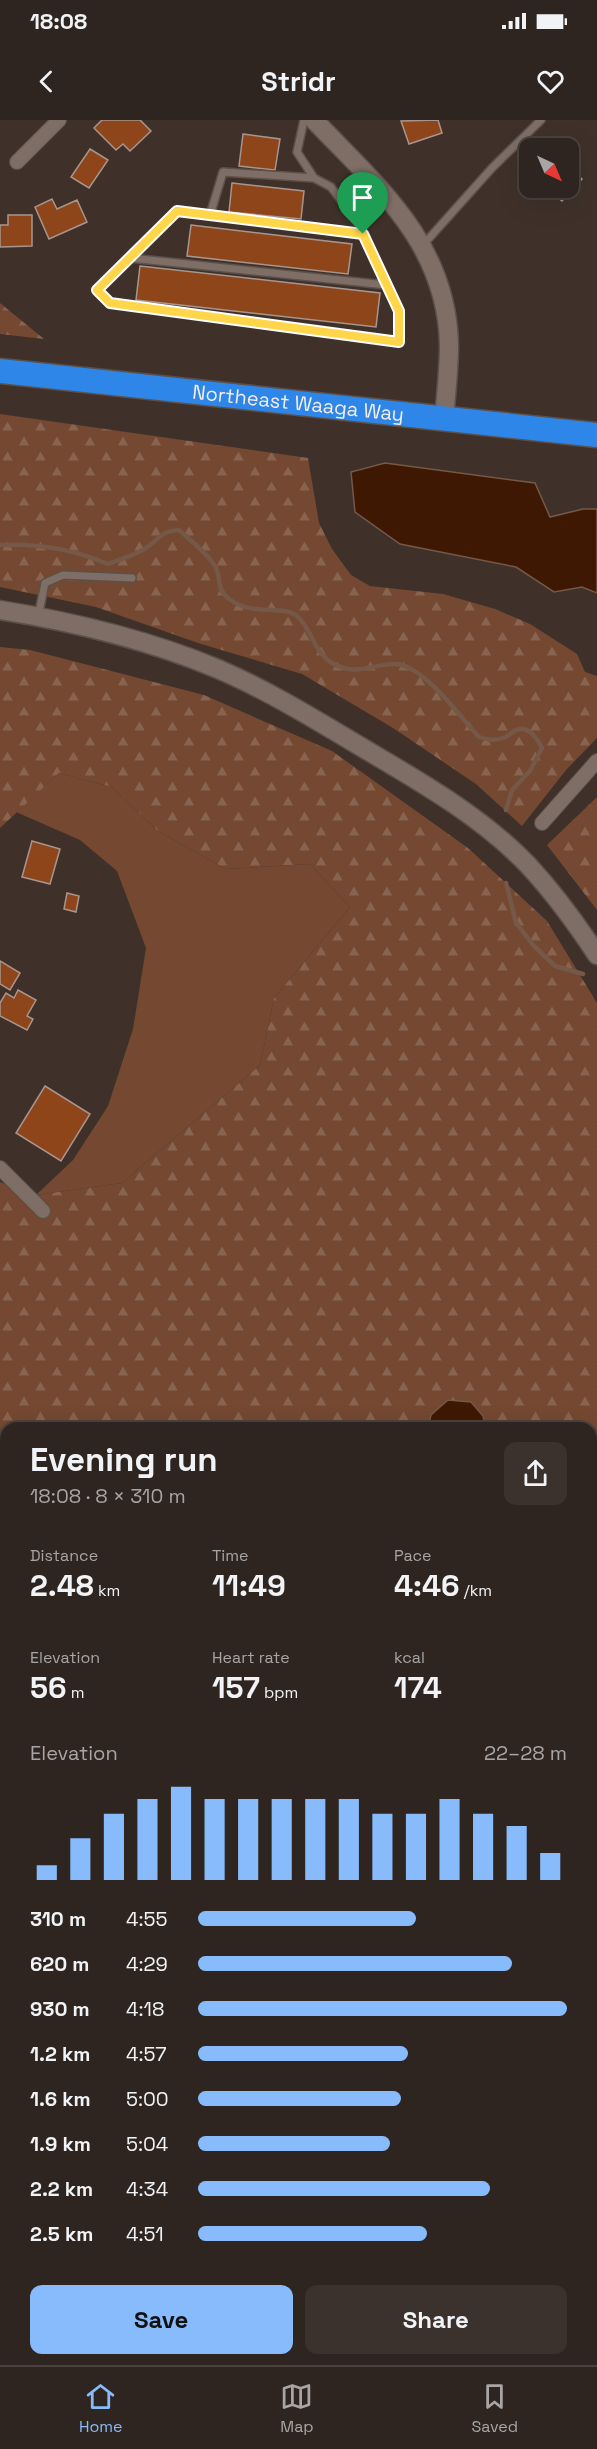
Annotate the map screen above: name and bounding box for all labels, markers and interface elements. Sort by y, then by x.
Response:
text: 18:08 [30,7,87,35]
text: Stridr [261,64,336,99]
icon: back [30,65,63,98]
icon: heart [534,65,567,98]
north arrow [519,138,579,198]
map controls [519,138,579,198]
pin [337,172,388,234]
icon: arrive [346,181,379,214]
street label: Northeast Waaga Way [191,379,405,427]
text: Evening run [30,1439,218,1481]
button: share [504,1442,567,1505]
text: 18:08 · 8 × 310 m [30,1483,186,1509]
text: Distance [30,1545,98,1566]
text: Time [212,1545,248,1566]
text: Pace [394,1545,431,1566]
text: 2.48 [30,1566,94,1605]
text: 11:49 [212,1566,286,1605]
text: 4:46 [394,1566,460,1605]
text: km [94,1580,120,1601]
text: /km [460,1580,492,1601]
text: Elevation [30,1647,100,1668]
text: Heart rate [212,1647,290,1668]
text: kcal [394,1647,425,1668]
text: 56 [30,1668,67,1707]
text: 157 [212,1668,260,1707]
text: 174 [394,1668,442,1707]
text: m [67,1682,84,1703]
text: bpm [260,1682,298,1703]
text: Elevation [30,1740,118,1766]
text: 22–28 m [484,1740,567,1766]
text: 310 m [30,1906,86,1932]
text: 4:55 [126,1906,168,1932]
text: 620 m [30,1951,89,1977]
text: 4:29 [126,1951,168,1977]
text: 930 m [30,1996,90,2022]
text: 4:18 [126,1996,164,2022]
text: 1.2 km [30,2041,90,2067]
text: 4:57 [126,2041,167,2067]
text: 1.6 km [30,2086,91,2112]
text: 5:00 [126,2086,169,2112]
text: 1.9 km [30,2131,91,2157]
text: 5:04 [126,2131,168,2157]
text: 2.2 km [30,2176,93,2202]
text: 4:34 [126,2176,168,2202]
text: 2.5 km [30,2221,93,2247]
text: 4:51 [126,2221,164,2247]
button: Save [30,2285,293,2354]
button: Share [305,2285,567,2354]
tab: Home [79,2380,123,2437]
tab: Map [280,2380,314,2437]
tab: Saved [471,2380,518,2437]

